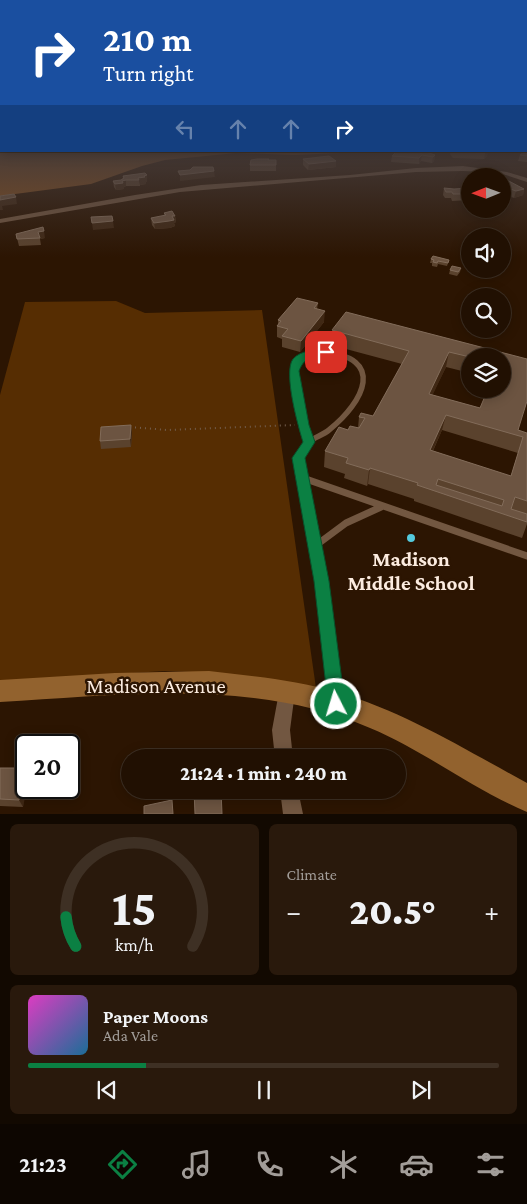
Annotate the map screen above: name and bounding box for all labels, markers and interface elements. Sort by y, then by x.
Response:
icon: right [20,20,85,85]
text: 210 m [103,20,192,59]
text: Turn right [103,61,194,86]
icon: left [171,115,199,143]
icon: ahead [224,115,252,143]
icon: ahead [277,115,305,143]
icon: right [330,115,358,143]
north arrow [461,168,511,218]
map controls [461,168,511,398]
button: sound [461,228,511,278]
button: search [461,288,511,338]
pin [305,331,347,373]
icon: arrive [312,338,340,366]
button: layers [461,348,511,398]
marker: Madison Middle School [405,532,417,544]
place label: Madison Middle School [347,547,475,595]
street label: Madison Avenue [86,674,226,698]
position arrow [309,677,361,729]
speed limit sign: 20 [15,734,80,799]
text: 21:24 · 1 min · 240 m [180,763,347,784]
text: Climate [287,866,337,883]
text: 15 [112,878,157,936]
text: 20.5° [349,890,436,932]
text: − [287,896,301,927]
text: + [484,896,499,927]
text: km/h [115,935,154,955]
text: Paper Moons [103,1006,208,1027]
text: Ada Vale [103,1027,158,1044]
icon: previous [93,1076,121,1104]
icon: pause [250,1076,278,1104]
icon: next [407,1076,435,1104]
icon: directions [105,1147,140,1182]
icon: music [179,1147,214,1182]
icon: phone [252,1147,287,1182]
icon: climate [326,1147,361,1182]
icon: car [399,1147,434,1182]
icon: filters [473,1147,508,1182]
text: 21:23 [19,1152,67,1177]

